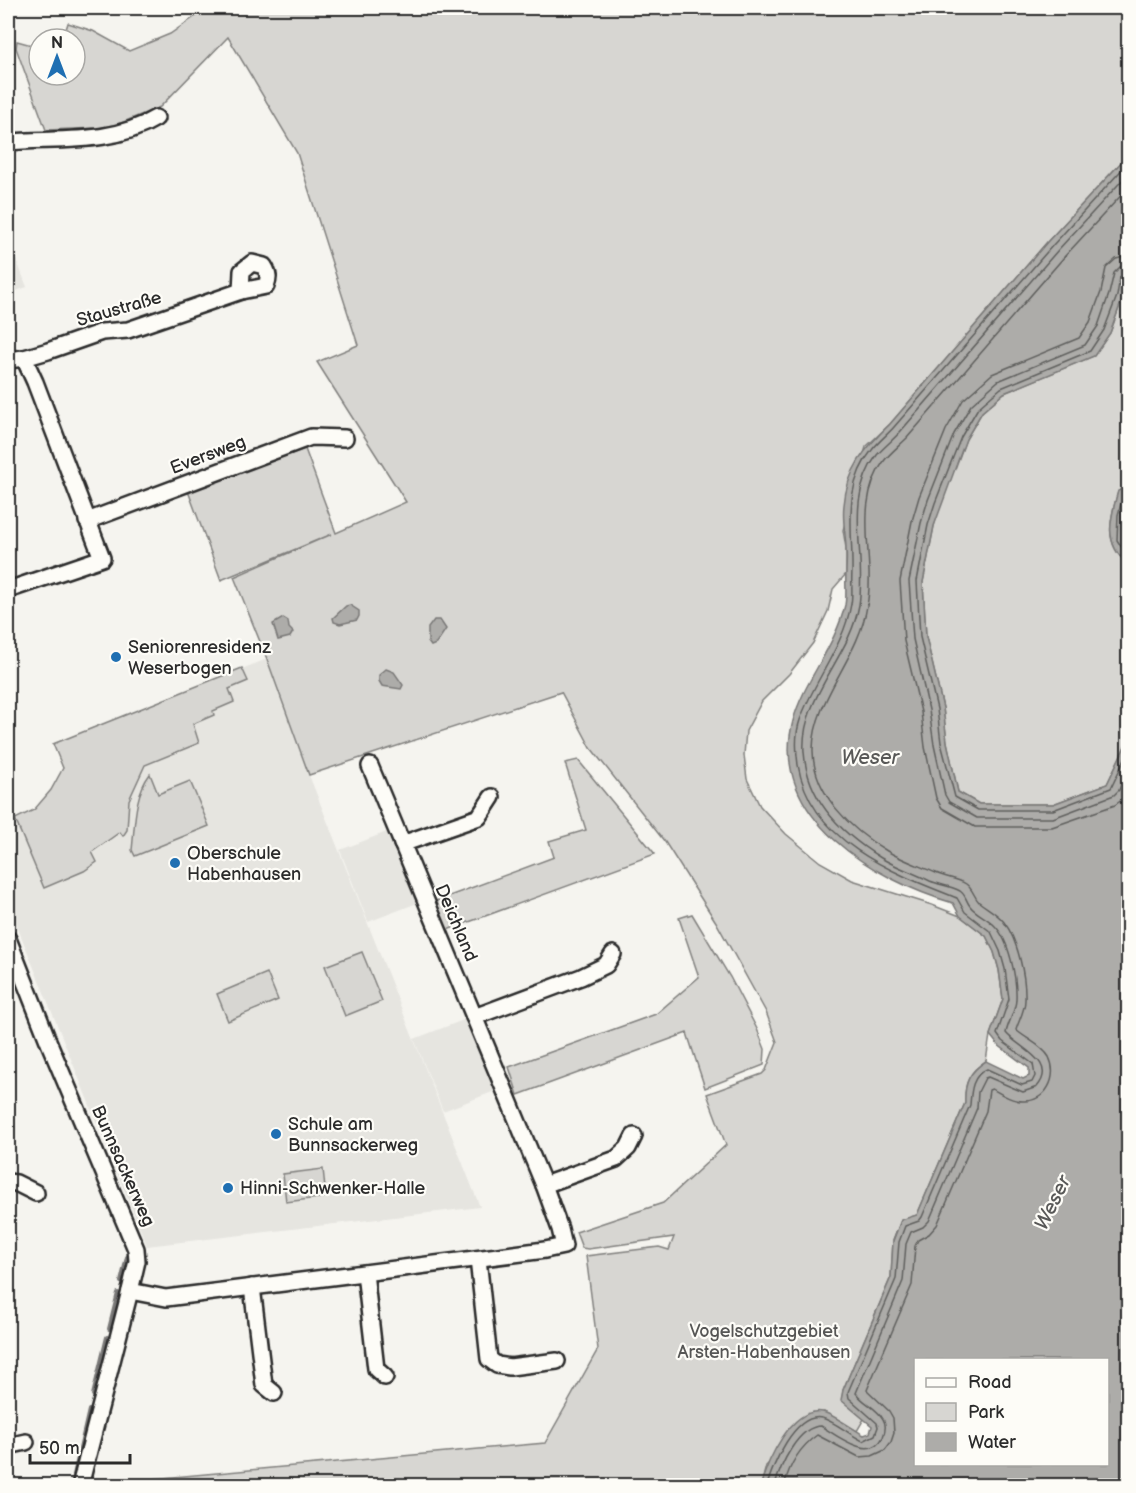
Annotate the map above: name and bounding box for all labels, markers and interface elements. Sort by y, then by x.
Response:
north arrow [27,27,87,87]
text: N [51,34,63,53]
street label: Staustraße [74,287,164,331]
street label: Eversweg [167,431,249,479]
place label: Seniorenresidenz Weserbogen [128,637,271,679]
marker: Seniorenresidenz Weserbogen [109,650,123,664]
water label: Weser [841,746,901,770]
place label: Oberschule Habenhausen [187,843,301,885]
marker: Oberschule Habenhausen [168,856,182,870]
street label: Deichland [430,881,482,965]
street label: Bunnsackerweg [87,1102,159,1230]
place label: Schule am Bunnsackerweg [288,1114,418,1156]
marker: Schule am Bunnsackerweg [269,1127,283,1141]
water label: Weser [1030,1170,1077,1234]
place label: Hinni-Schwenker-Halle [240,1178,426,1199]
marker: Hinni-Schwenker-Halle [221,1181,235,1195]
park label: Vogelschutzgebiet Arsten-Habenhausen [677,1321,851,1363]
legend [914,1358,1109,1466]
text: Road [968,1372,1012,1393]
text: Park [968,1402,1004,1423]
scale bar [30,1427,130,1465]
text: Water [968,1432,1016,1453]
text: 50 m [39,1438,80,1459]

